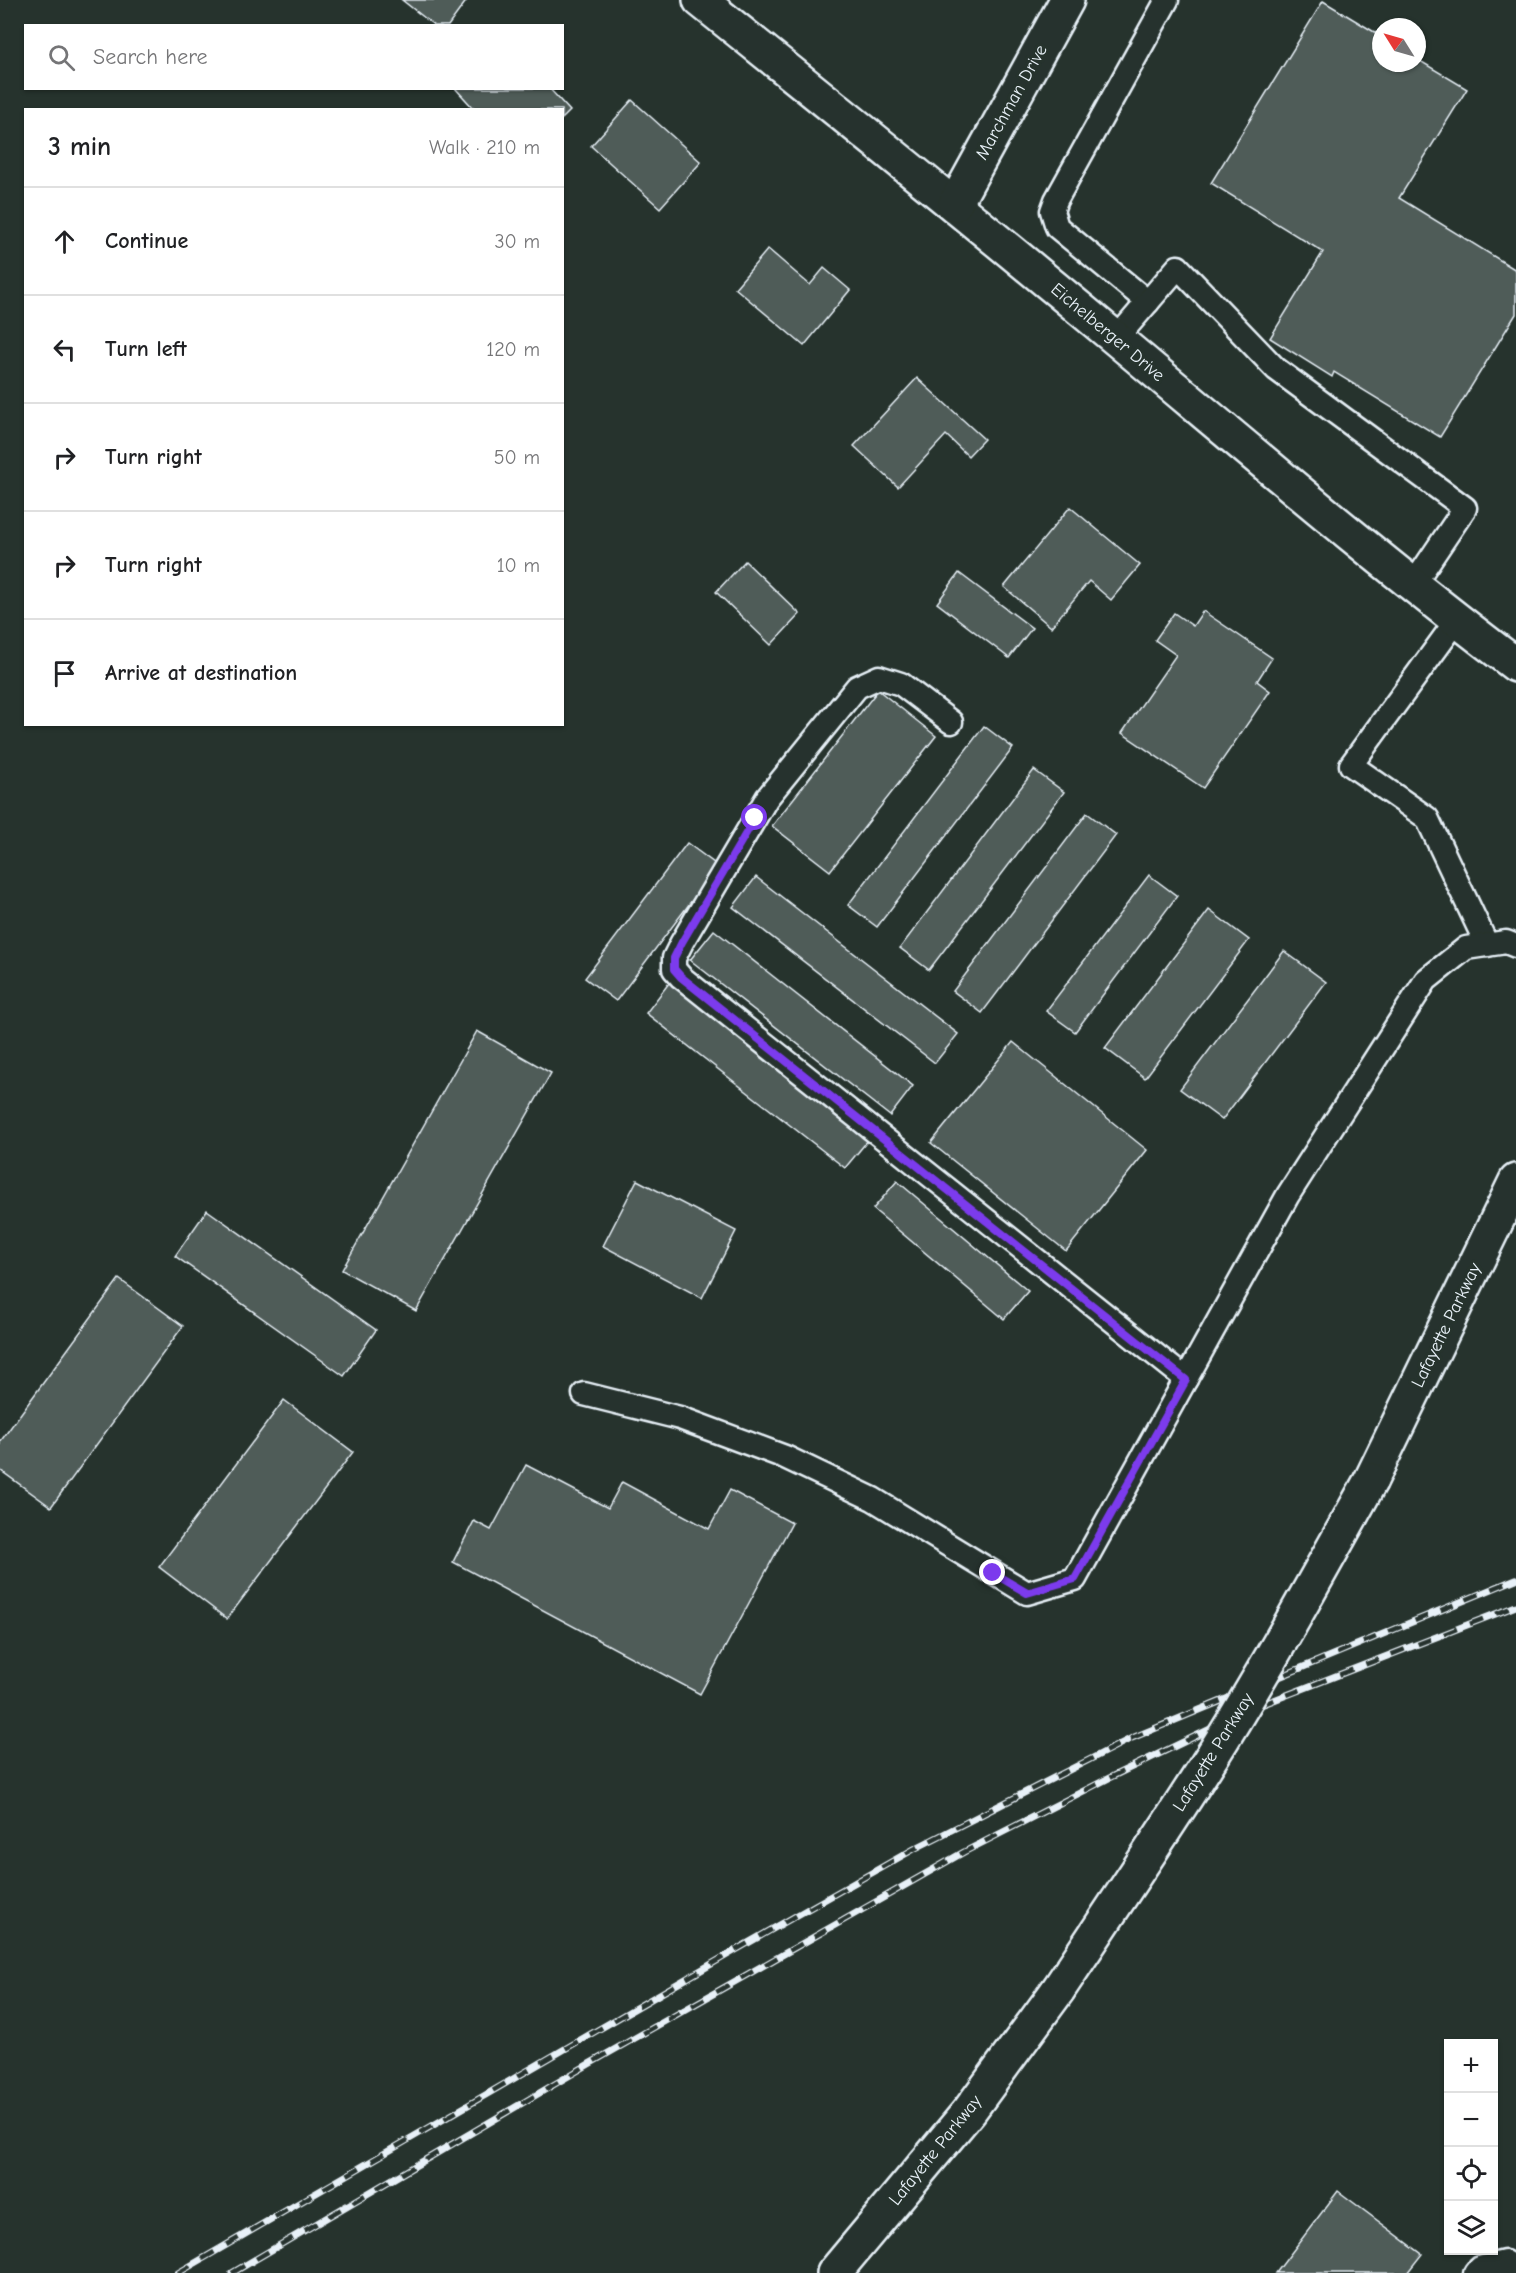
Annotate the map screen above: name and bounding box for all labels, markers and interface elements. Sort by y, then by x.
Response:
north arrow [1372,18,1426,72]
search box [24,24,564,90]
icon: search [45,41,78,74]
street label: Marchman Drive [971,41,1052,163]
text: Search here [93,44,208,70]
text: 3 min [48,132,111,162]
text: Walk · 210 m [429,136,540,159]
icon: ahead [48,225,81,258]
text: Continue [105,228,188,254]
text: 30 m [494,230,540,253]
street label: Eichelberger Drive [1047,279,1169,386]
icon: left [48,333,81,366]
text: Turn left [105,336,187,362]
text: 120 m [486,338,540,361]
icon: right [48,441,81,474]
text: Turn right [105,444,202,470]
text: 50 m [494,446,540,469]
icon: right [48,549,81,582]
text: Turn right [105,552,202,578]
text: 10 m [497,554,540,577]
icon: arrive [48,657,81,690]
text: Arrive at destination [105,660,297,686]
route start [741,804,767,830]
street label: Lafayette Parkway [1407,1259,1486,1391]
route end [979,1559,1005,1585]
street label: Lafayette Parkway [1169,1688,1259,1815]
map controls [1444,2039,1498,2255]
button: + [1444,2039,1498,2093]
street label: Lafayette Parkway [884,2090,987,2210]
button: − [1444,2093,1498,2147]
button: locate [1444,2147,1498,2201]
button: layers [1444,2201,1498,2255]

